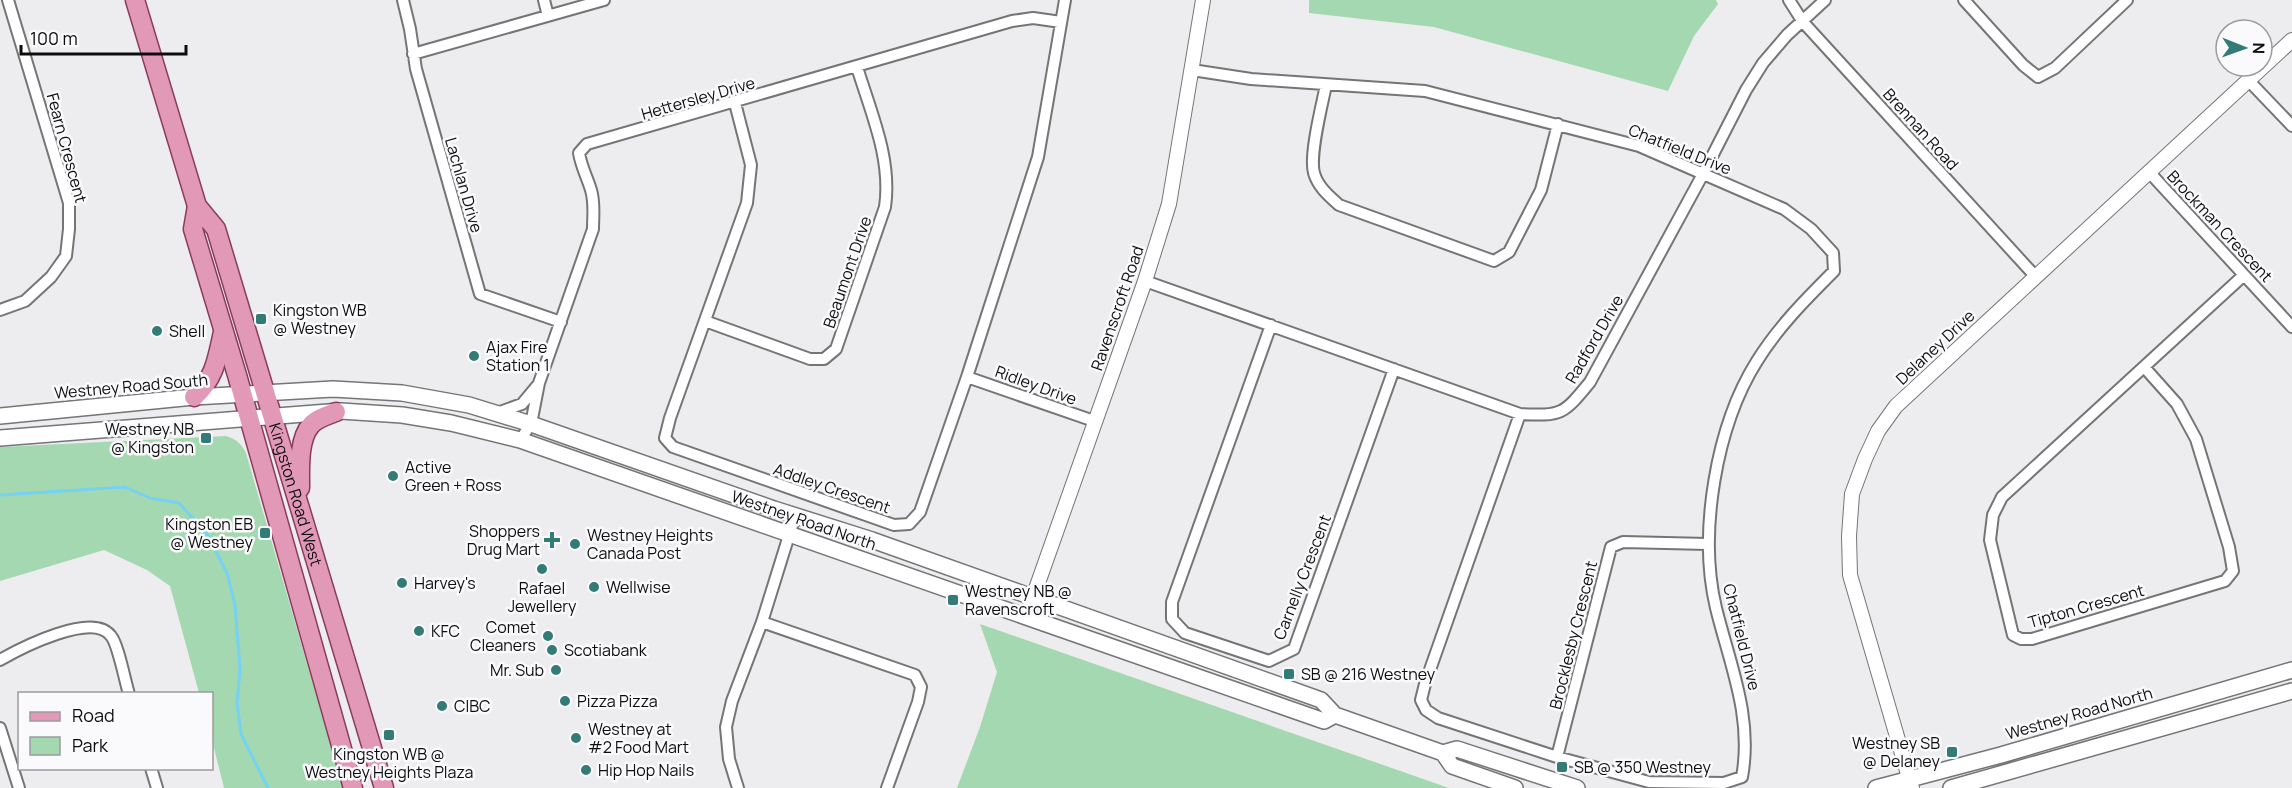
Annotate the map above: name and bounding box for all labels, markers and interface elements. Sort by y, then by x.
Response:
scale bar [21,18,186,56]
north arrow [2214,18,2274,78]
text: 100 m [30,26,78,50]
text: N [2248,42,2270,54]
street label: Hettersley Drive [639,71,757,125]
street label: Brennan Road [1878,83,1964,175]
street label: Fearn Crescent [42,91,92,205]
street label: Chatfield Drive [1625,118,1735,180]
street label: Lachlan Drive [440,135,488,235]
street label: Brockman Crescent [2162,165,2278,287]
street label: Beaumont Drive [818,213,876,331]
street label: Ravenscroft Road [1085,243,1149,373]
street label: Radford Drive [1560,291,1628,387]
place label: Kingston WB @ Westney [273,299,367,339]
street label: Delaney Drive [1891,305,1979,389]
marker: Kingston WB @ Westney [254,312,268,326]
place label: Shell [169,320,205,342]
marker: Shell [150,324,164,338]
place label: Ajax Fire Station 1 [486,336,550,376]
marker: Ajax Fire Station 1 [467,349,481,363]
street label: Ridley Drive [992,360,1080,410]
street label: Westney Road South [53,368,209,404]
place label: Westney NB @ Kingston [105,418,194,458]
street label: Kingston Road West [264,420,328,568]
marker: Westney NB @ Kingston [199,431,213,445]
place label: Active Green + Ross [405,456,502,496]
street label: Addley Crescent [771,458,893,518]
marker: Active Green + Ross [386,469,400,483]
street label: Westney Road North [729,485,879,555]
street label: Carnelly Crescent [1268,511,1336,643]
place label: Kingston EB @ Westney [165,513,254,553]
place label: Shoppers Drug Mart [467,520,540,560]
place label: Westney Heights Canada Post [587,524,713,564]
marker: Kingston EB @ Westney [258,526,272,540]
marker: Shoppers Drug Mart [545,533,559,547]
marker: Westney Heights Canada Post [568,537,582,551]
street label: Brocklesby Crescent [1544,558,1602,712]
marker: Rafael Jewellery [535,562,549,576]
place label: Harvey's [414,572,476,594]
marker: Harvey's [395,576,409,590]
place label: Wellwise [606,576,671,598]
place label: Rafael Jewellery [508,577,577,617]
street label: Tipton Crescent [2026,579,2146,633]
marker: Wellwise [587,580,601,594]
place label: Westney NB @ Ravenscroft [965,580,1072,620]
street label: Chatfield Drive [1718,581,1766,693]
marker: Westney NB @ Ravenscroft [946,593,960,607]
place label: Comet Cleaners [470,616,536,656]
place label: KFC [431,620,460,642]
marker: KFC [412,624,426,638]
marker: Comet Cleaners [541,629,555,643]
place label: Scotiabank [564,639,648,661]
marker: Scotiabank [545,643,559,657]
place label: Mr. Sub [490,659,544,681]
marker: Mr. Sub [549,663,563,677]
place label: SB @ 216 Westney [1301,663,1436,685]
marker: SB @ 216 Westney [1282,667,1296,681]
street label: Westney Road North [2003,682,2155,744]
place label: Pizza Pizza [577,690,658,712]
legend [18,692,213,770]
marker: Pizza Pizza [558,694,572,708]
place label: CIBC [454,695,490,717]
marker: CIBC [435,699,449,713]
text: Road [72,703,115,727]
place label: Westney at #2 Food Mart [588,718,689,758]
marker: Kingston WB @ Westney Heights Plaza [382,728,396,742]
marker: Westney at #2 Food Mart [569,731,583,745]
place label: Westney SB @ Delaney [1852,732,1941,772]
text: Park [72,733,109,757]
place label: Kingston WB @ Westney Heights Plaza [305,743,473,783]
marker: Westney SB @ Delaney [1945,745,1959,759]
place label: SB @ 350 Westney [1574,756,1711,778]
place label: Hip Hop Nails [598,759,694,781]
marker: SB @ 350 Westney [1555,760,1569,774]
marker: Hip Hop Nails [579,763,593,777]

